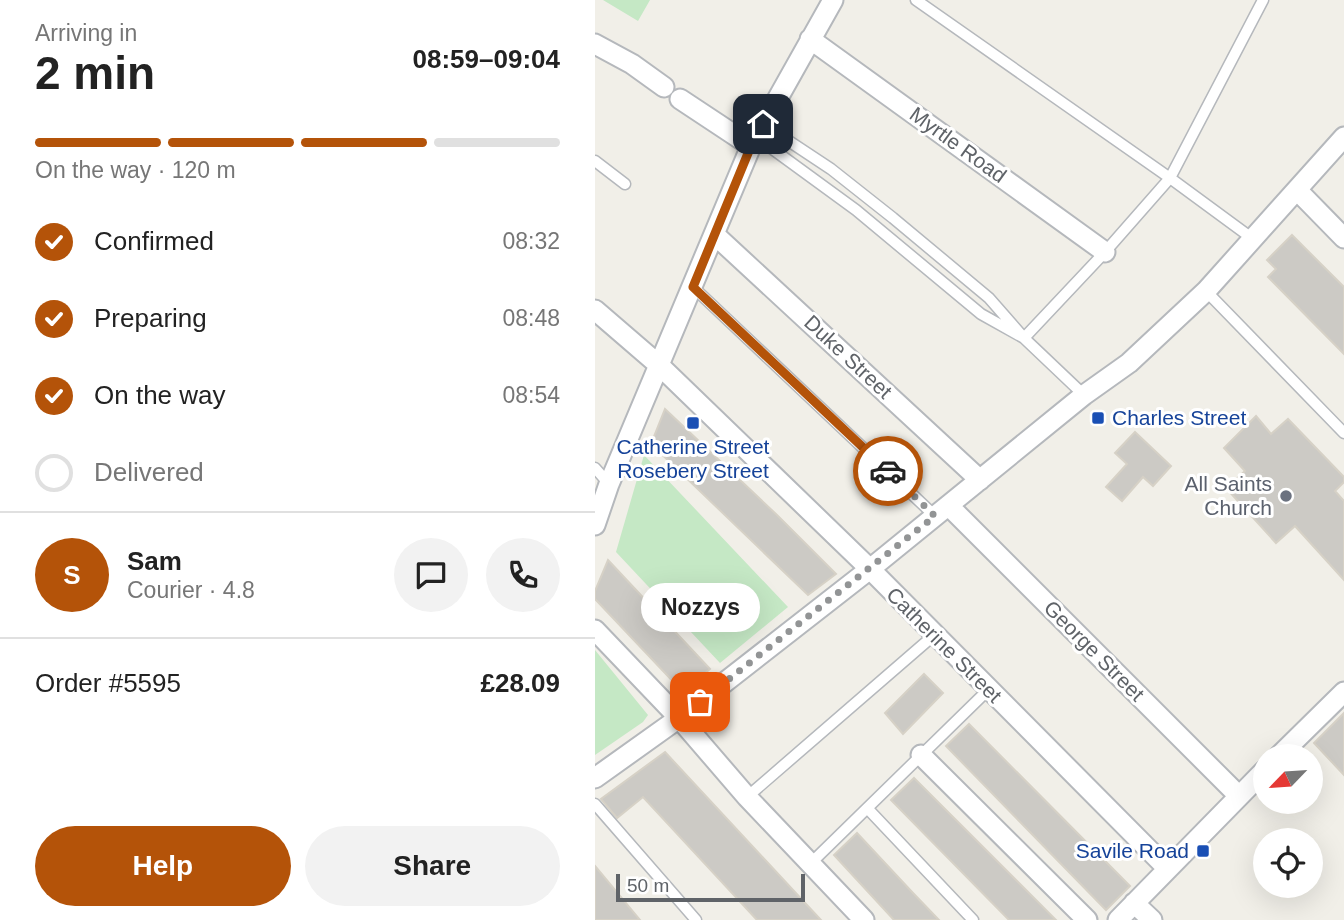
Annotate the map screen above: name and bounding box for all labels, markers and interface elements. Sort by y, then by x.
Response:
text: Arriving in [35,20,137,46]
text: 08:59–09:04 [413,44,560,74]
text: 2 min [35,47,155,99]
pin [733,94,793,154]
street label: Myrtle Road [906,102,1011,187]
icon: home [744,105,782,143]
text: On the way · 120 m [35,157,236,183]
icon: check [35,223,73,261]
text: Confirmed [94,226,214,256]
text: 08:32 [502,228,560,254]
icon: check [35,300,73,338]
text: Preparing [94,303,207,333]
text: 08:48 [502,305,560,331]
street label: Duke Street [800,310,897,403]
icon: check [35,377,73,415]
text: On the way [94,380,226,410]
text: 08:54 [502,382,560,408]
place label: Charles Street [1112,406,1246,429]
marker: Charles Street [1090,410,1106,426]
marker: Catherine Street Rosebery Street [685,415,701,431]
place label: Catherine Street Rosebery Street [617,435,770,482]
courier [853,436,923,506]
icon: car [869,452,907,490]
text: Delivered [94,457,204,487]
place label: All Saints Church [1184,472,1272,519]
marker: All Saints Church [1278,488,1294,504]
button: chat [394,538,468,612]
button: phone [486,538,560,612]
text: Sam [127,546,182,576]
text: S [63,560,81,590]
text: Courier · 4.8 [127,577,255,603]
street label: Catherine Street [882,582,1007,707]
callout: Nozzys [641,583,759,632]
text: Nozzys [661,594,740,620]
street label: George Street [1040,596,1149,706]
text: Order #5595 [35,668,181,698]
text: £28.09 [480,668,560,698]
pin [670,672,730,732]
icon: bag [681,683,719,721]
north arrow [1253,744,1323,814]
map controls [1253,744,1323,898]
button: Help [35,826,291,906]
button: Share [305,826,560,906]
button: locate [1253,828,1323,898]
place label: Savile Road [1076,839,1189,862]
marker: Savile Road [1195,843,1211,859]
scale bar [616,871,805,903]
text: 50 m [627,875,669,896]

